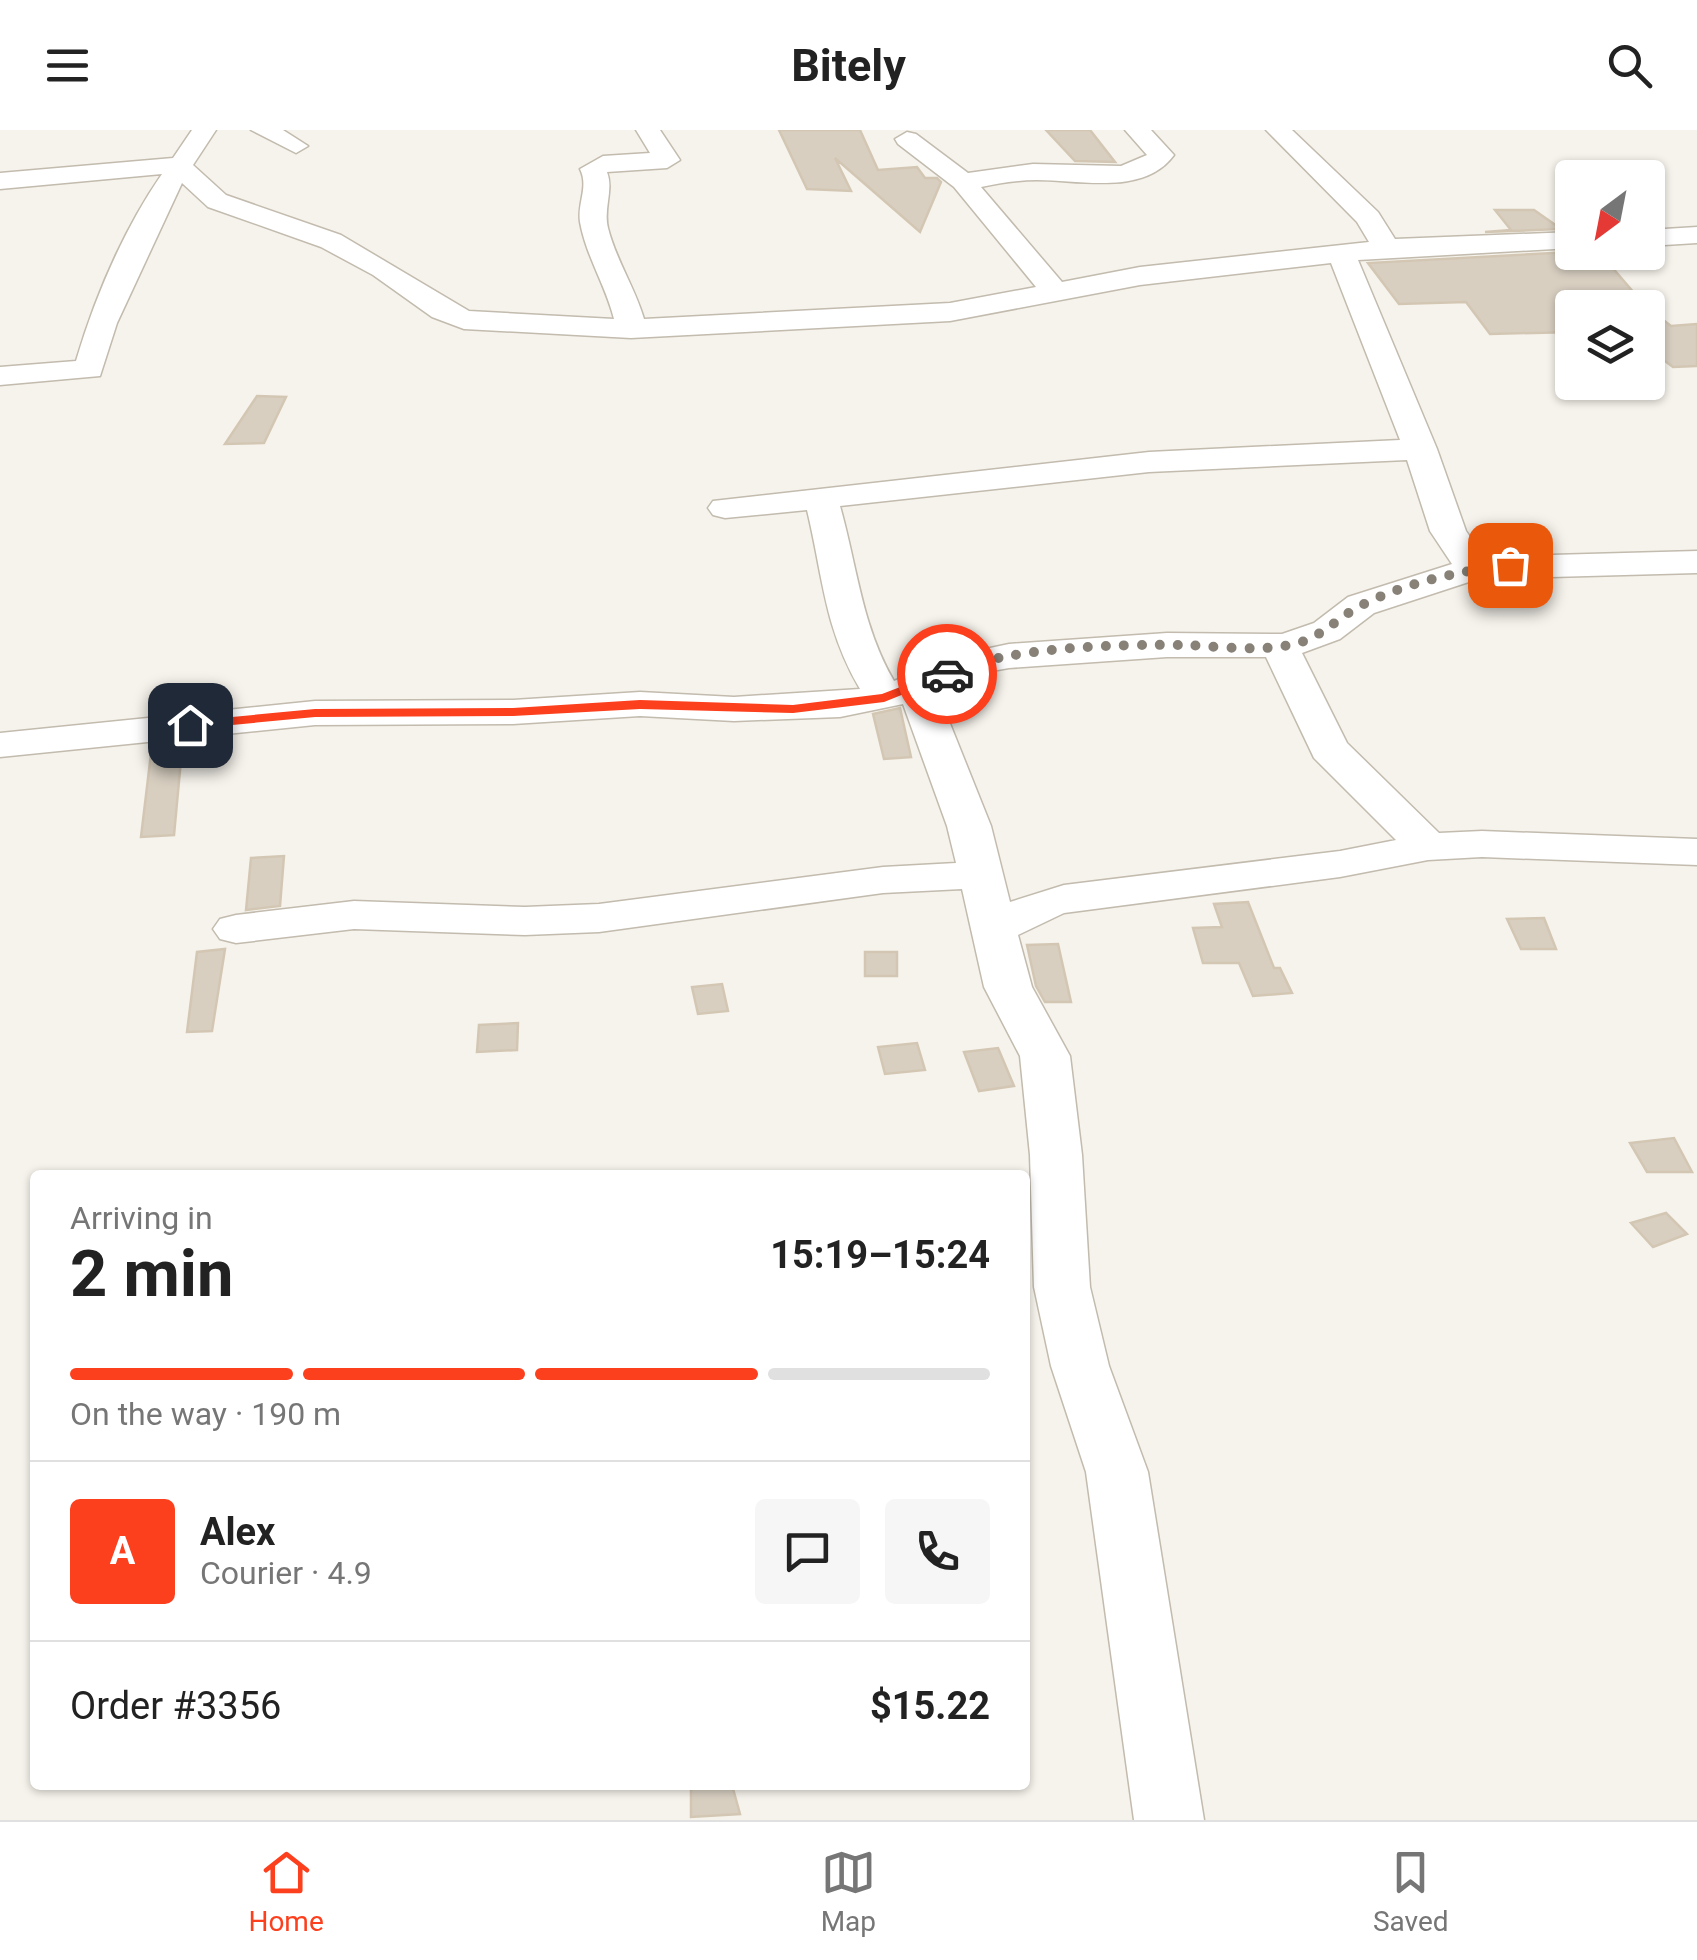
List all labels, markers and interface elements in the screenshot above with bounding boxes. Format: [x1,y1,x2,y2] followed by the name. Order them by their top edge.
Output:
[40,38,95,93] icon: menu
[1602,38,1657,93] icon: search
[791,39,906,92] text: Bitely
[1555,160,1665,270] north arrow
[1555,160,1665,400] map controls
[1555,290,1665,400] button: layers
[1468,523,1553,608] pin
[1483,538,1538,593] icon: bag
[897,624,997,724] courier
[920,647,975,702] icon: car
[148,683,233,768] pin
[163,698,218,753] icon: home
[70,1199,213,1237] text: Arriving in
[770,1233,990,1277] text: 15:19–15:24
[70,1236,233,1312] text: 2 min
[70,1395,341,1433] text: On the way · 190 m
[755,1499,860,1604] button: chat
[885,1499,990,1604] button: phone
[200,1510,275,1554] text: Alex
[110,1529,135,1573] text: A
[200,1554,372,1592] text: Courier · 4.9
[70,1684,281,1728] text: Order #3356
[870,1684,990,1728] text: $15.22
[248,1845,324,1938] tab: Home
[821,1845,876,1938] tab: Map
[1373,1845,1449,1938] tab: Saved

